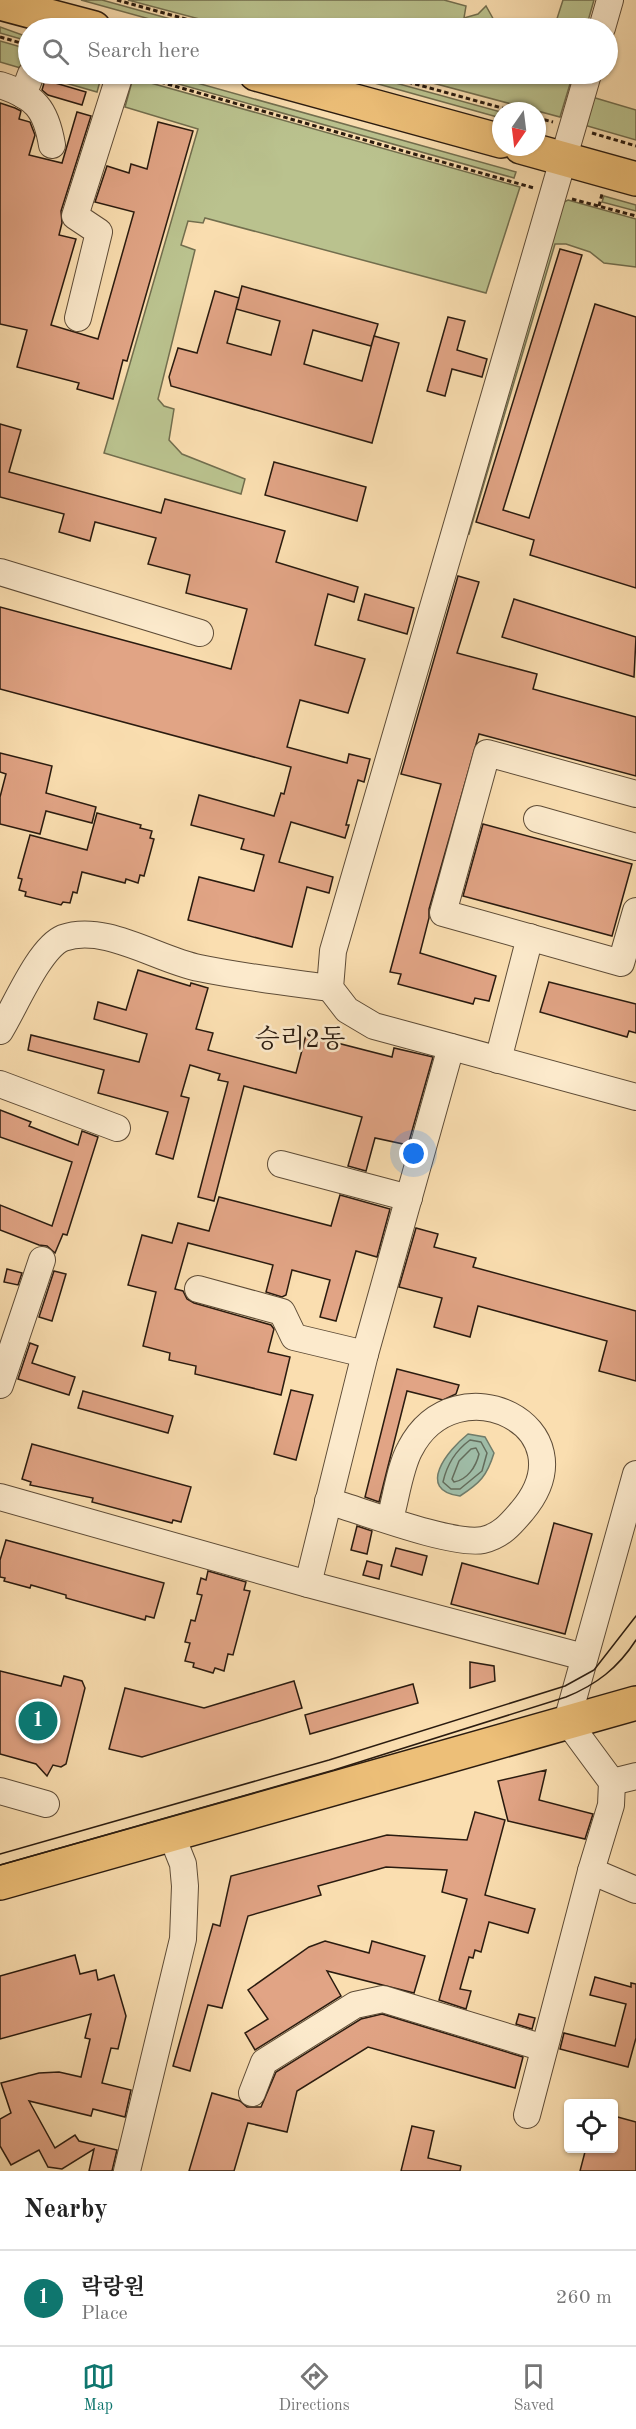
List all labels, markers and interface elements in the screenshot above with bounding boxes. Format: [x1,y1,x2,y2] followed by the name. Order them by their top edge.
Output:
[18,18,618,84] search box
[39,35,72,68] icon: search
[87,40,200,62] text: Search here
[492,102,546,156] north arrow
[255,1025,345,1053] district label: 승리2동
[399,1139,428,1168] your location
[18,1698,57,1744] pin: 1
[564,2099,618,2153] map controls
[564,2099,618,2153] button: locate
[24,2197,108,2223] text: Nearby
[81,2277,145,2299] text: 락랑원
[38,2288,49,2308] text: 1
[556,2288,612,2308] text: 260 m
[81,2304,128,2324] text: Place
[82,2360,115,2416] tab: Map
[279,2360,350,2416] tab: Directions
[513,2360,554,2416] tab: Saved

